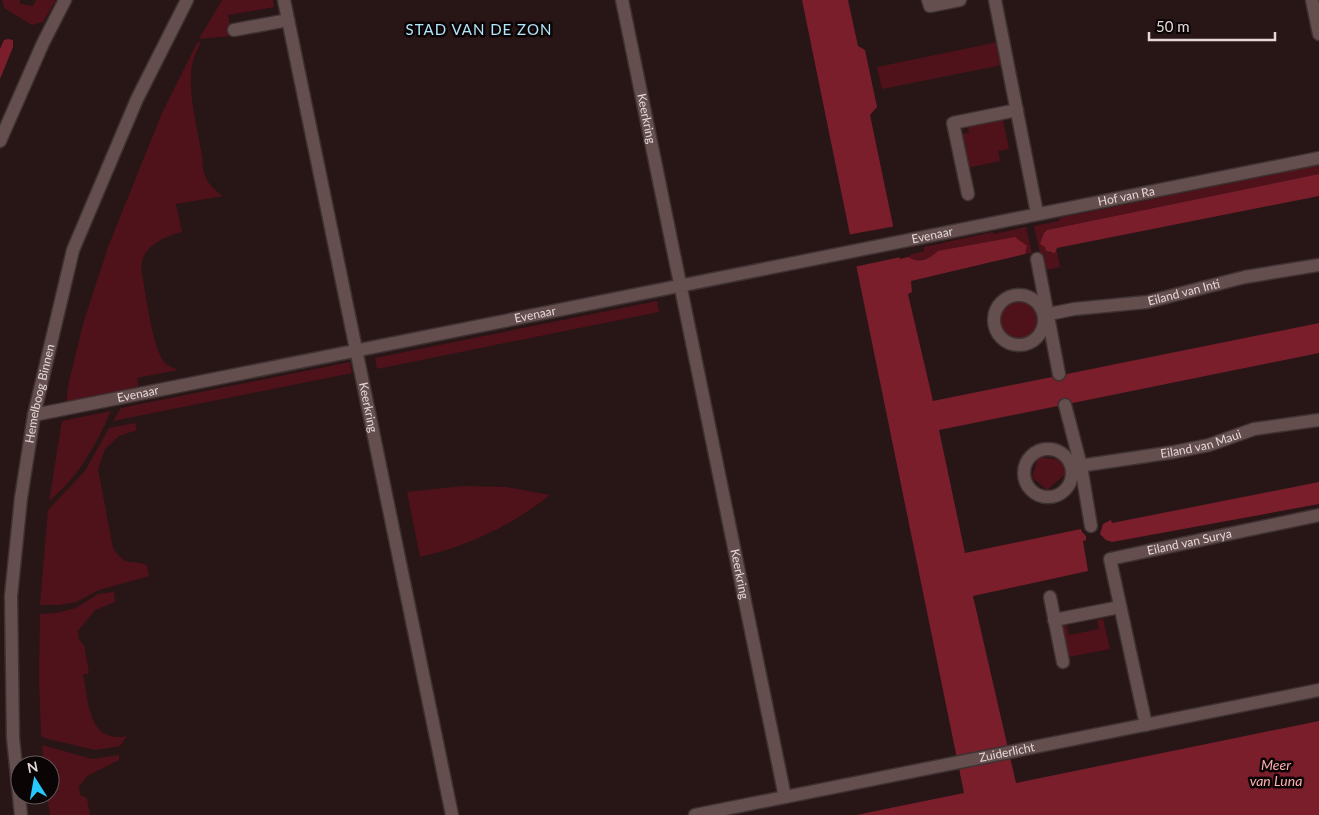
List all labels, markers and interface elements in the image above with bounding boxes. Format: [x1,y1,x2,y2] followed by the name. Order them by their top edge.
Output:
[1149,10,1275,42] scale bar
[1156,17,1190,35] text: 50 m
[406,20,552,38] district label: STAD VAN DE ZON
[634,92,659,145] street label: Keerkring
[1097,183,1156,209] street label: Hof van Ra
[910,223,955,246] street label: Evenaar
[1146,276,1221,309] street label: Eiland van Inti
[513,303,558,326] street label: Evenaar
[22,343,58,444] street label: Hemelboog Binnen
[356,381,381,434] street label: Keerkring
[116,382,161,405] street label: Evenaar
[1159,426,1243,461] street label: Eiland van Maui
[1146,526,1233,558] street label: Eiland van Surya
[727,548,752,600] street label: Keerkring
[978,739,1037,765] street label: Zuiderlicht
[10,755,60,805] north arrow
[1250,756,1302,789] water label: Meer van Luna
[26,757,39,776] text: N

